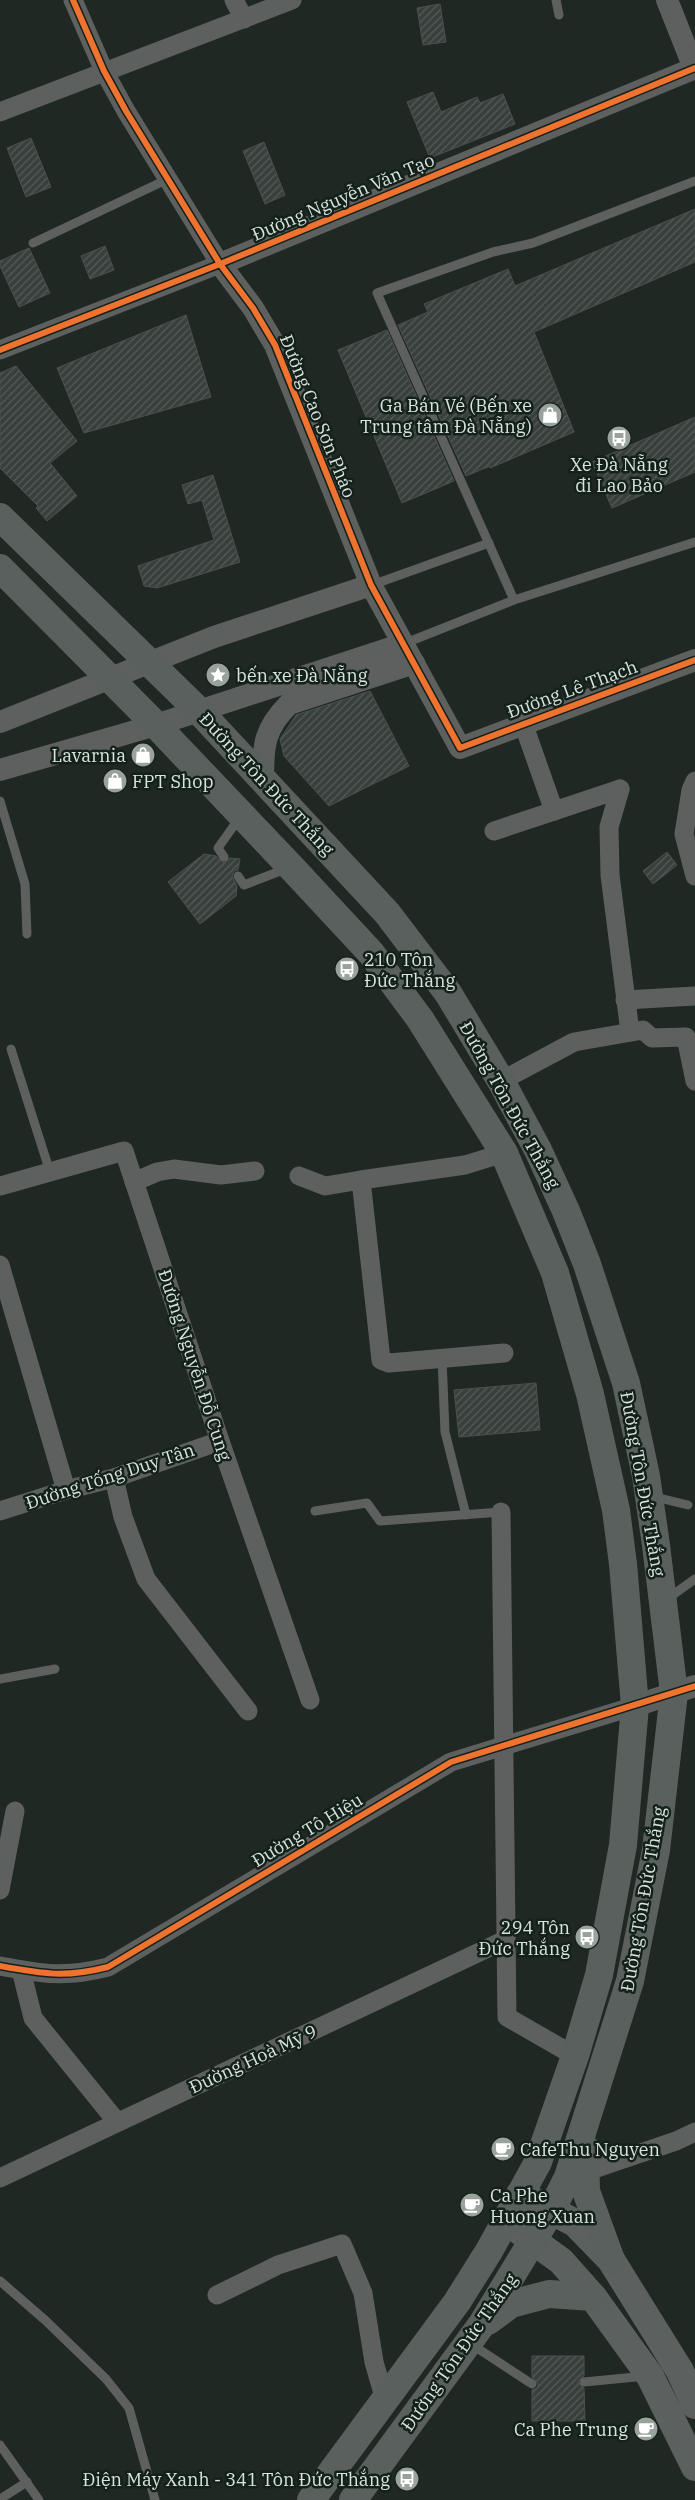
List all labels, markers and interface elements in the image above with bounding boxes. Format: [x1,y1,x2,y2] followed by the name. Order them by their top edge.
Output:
[248,148,438,246] street label: Đường Nguyễn Văn Tạo
[275,331,361,501] street label: Đường Cao Sơn Pháo
[360,394,532,438] place label: Ga Bán Vé (Bến xe Trung tâm Đà Nẵng)
[537,402,563,428] shop icon: Ga Bán Vé (Bến xe Trung tâm Đà Nẵng)
[606,425,632,451] bus stop icon: Xe Đà Nẵng đi Lao Bảo
[570,453,668,497] place label: Xe Đà Nẵng đi Lao Bảo
[504,655,640,723] street label: Đường Lê Thạch
[205,662,231,688] place icon: bến xe Đà Nẵng
[236,664,368,687] place label: bến xe Đà Nẵng
[195,708,340,861] street label: Đường Tôn Đức Thắng
[130,742,156,768] shop icon: Lavarnia
[52,744,126,767] place label: Lavarnia
[102,768,128,794] shop icon: FPT Shop
[132,770,213,793] place label: FPT Shop
[364,948,456,992] place label: 210 Tôn Đức Thắng
[334,956,360,982] bus stop icon: 210 Tôn Đức Thắng
[454,1017,566,1193] street label: Đường Tôn Đức Thắng
[153,1266,237,1464] street label: Đường Nguyễn Đỗ Cung
[615,1390,671,1579] street label: Đường Tôn Đức Thắng
[23,1438,197,1514] street label: Đường Tống Duy Tân
[247,1788,367,1872] street label: Đường Tô Hiệu
[615,1804,671,1993] street label: Đường Tôn Đức Thắng
[479,1916,570,1960] place label: 294 Tôn Đức Thắng
[574,1924,600,1950] bus stop icon: 294 Tôn Đức Thắng
[185,2019,321,2099] street label: Đường Hoà Mỹ 9
[490,2136,516,2162] cafe icon: CafeThu Nguyen
[520,2138,660,2161] place label: CafeThu Nguyen
[490,2184,595,2228] place label: Ca Phe Huong Xuan
[459,2192,485,2218] cafe icon: Ca Phe Huong Xuan
[396,2268,522,2435] street label: Đường Tôn Đức Thắng
[633,2416,659,2442] cafe icon: Ca Phe Trung
[514,2418,628,2441] place label: Ca Phe Trung
[394,2466,420,2492] bus stop icon: Điện Máy Xanh - 341 Tôn Đức Thắng
[83,2468,390,2491] place label: Điện Máy Xanh - 341 Tôn Đức Thắng

